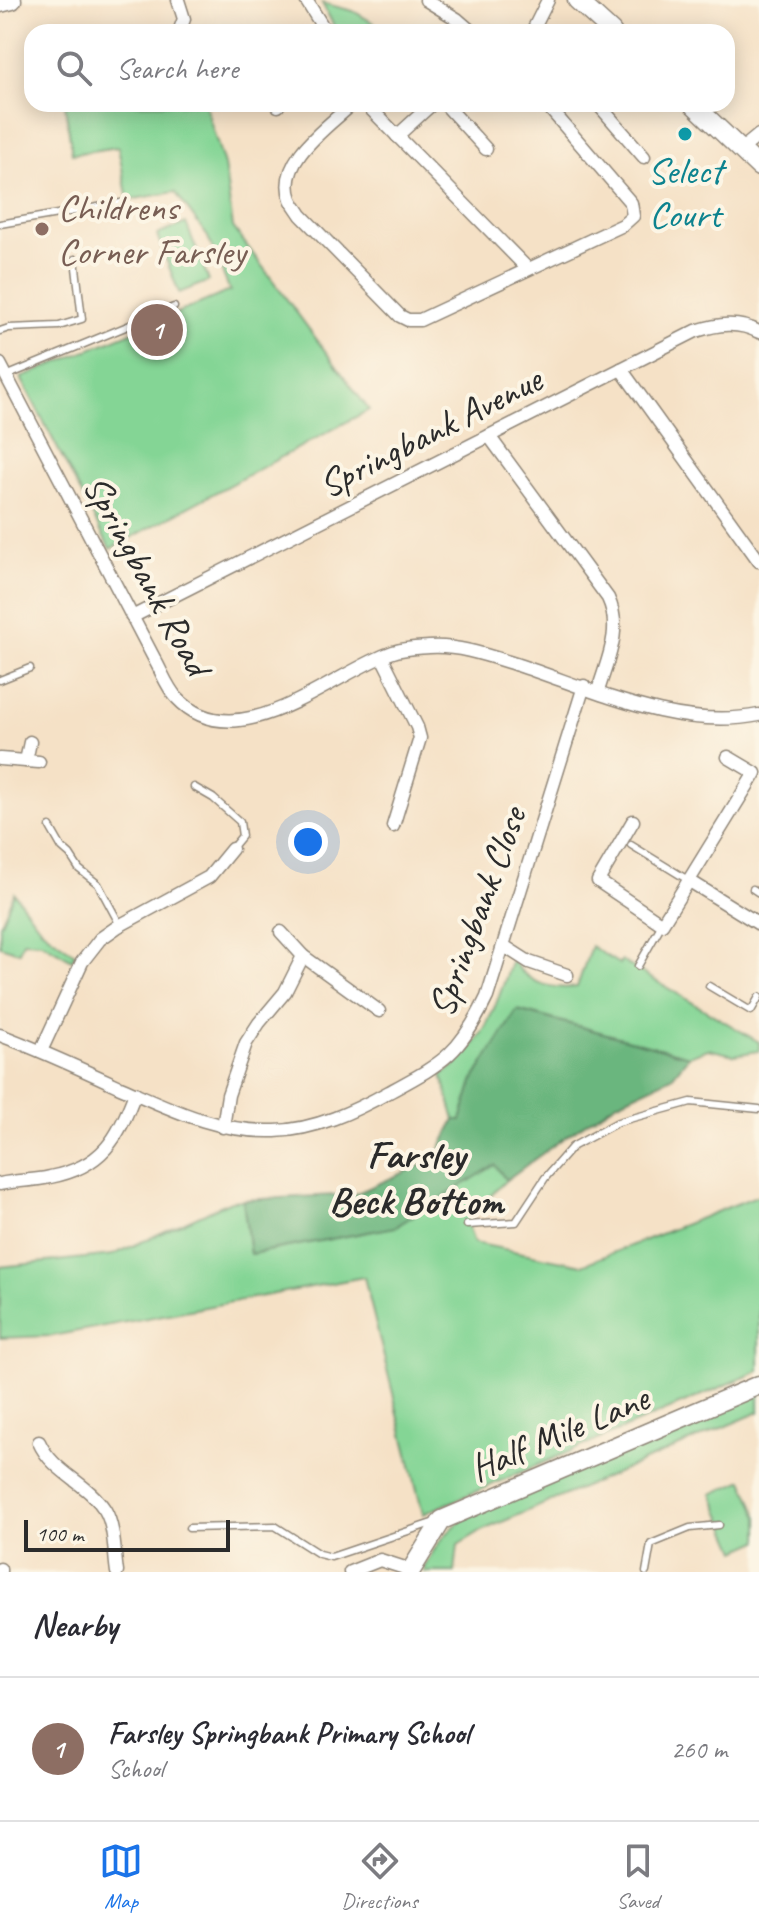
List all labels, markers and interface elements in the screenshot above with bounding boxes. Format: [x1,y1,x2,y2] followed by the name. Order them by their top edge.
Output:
[24,24,735,112] search box
[52,46,96,90] icon: search
[116,49,238,87] text: Search here
[676,125,694,143] marker: Select Court
[647,147,728,238] place label: Select Court
[58,184,248,275] place label: Childrens Corner Farsley
[33,220,51,238] marker: Childrens Corner Farsley
[131,300,183,360] pin: 1
[311,355,552,508] street label: Springbank Avenue
[73,467,224,688] street label: Springbank Road
[417,798,537,1023] street label: Springbank Close
[288,822,328,862] your location
[329,1130,506,1226] district label: Farsley Beck Bottom
[463,1373,658,1492] street label: Half Mile Lane
[24,1516,230,1552] scale bar
[36,1520,83,1548] text: 100 m
[32,1603,118,1646] text: Nearby
[108,1714,470,1752] text: Farsley Springbank Primary School
[52,1733,64,1766] text: 1
[671,1733,727,1766] text: 260 m
[108,1752,164,1785] text: School
[99,1839,143,1915] tab: Map
[341,1839,418,1915] tab: Directions
[616,1839,660,1915] tab: Saved

